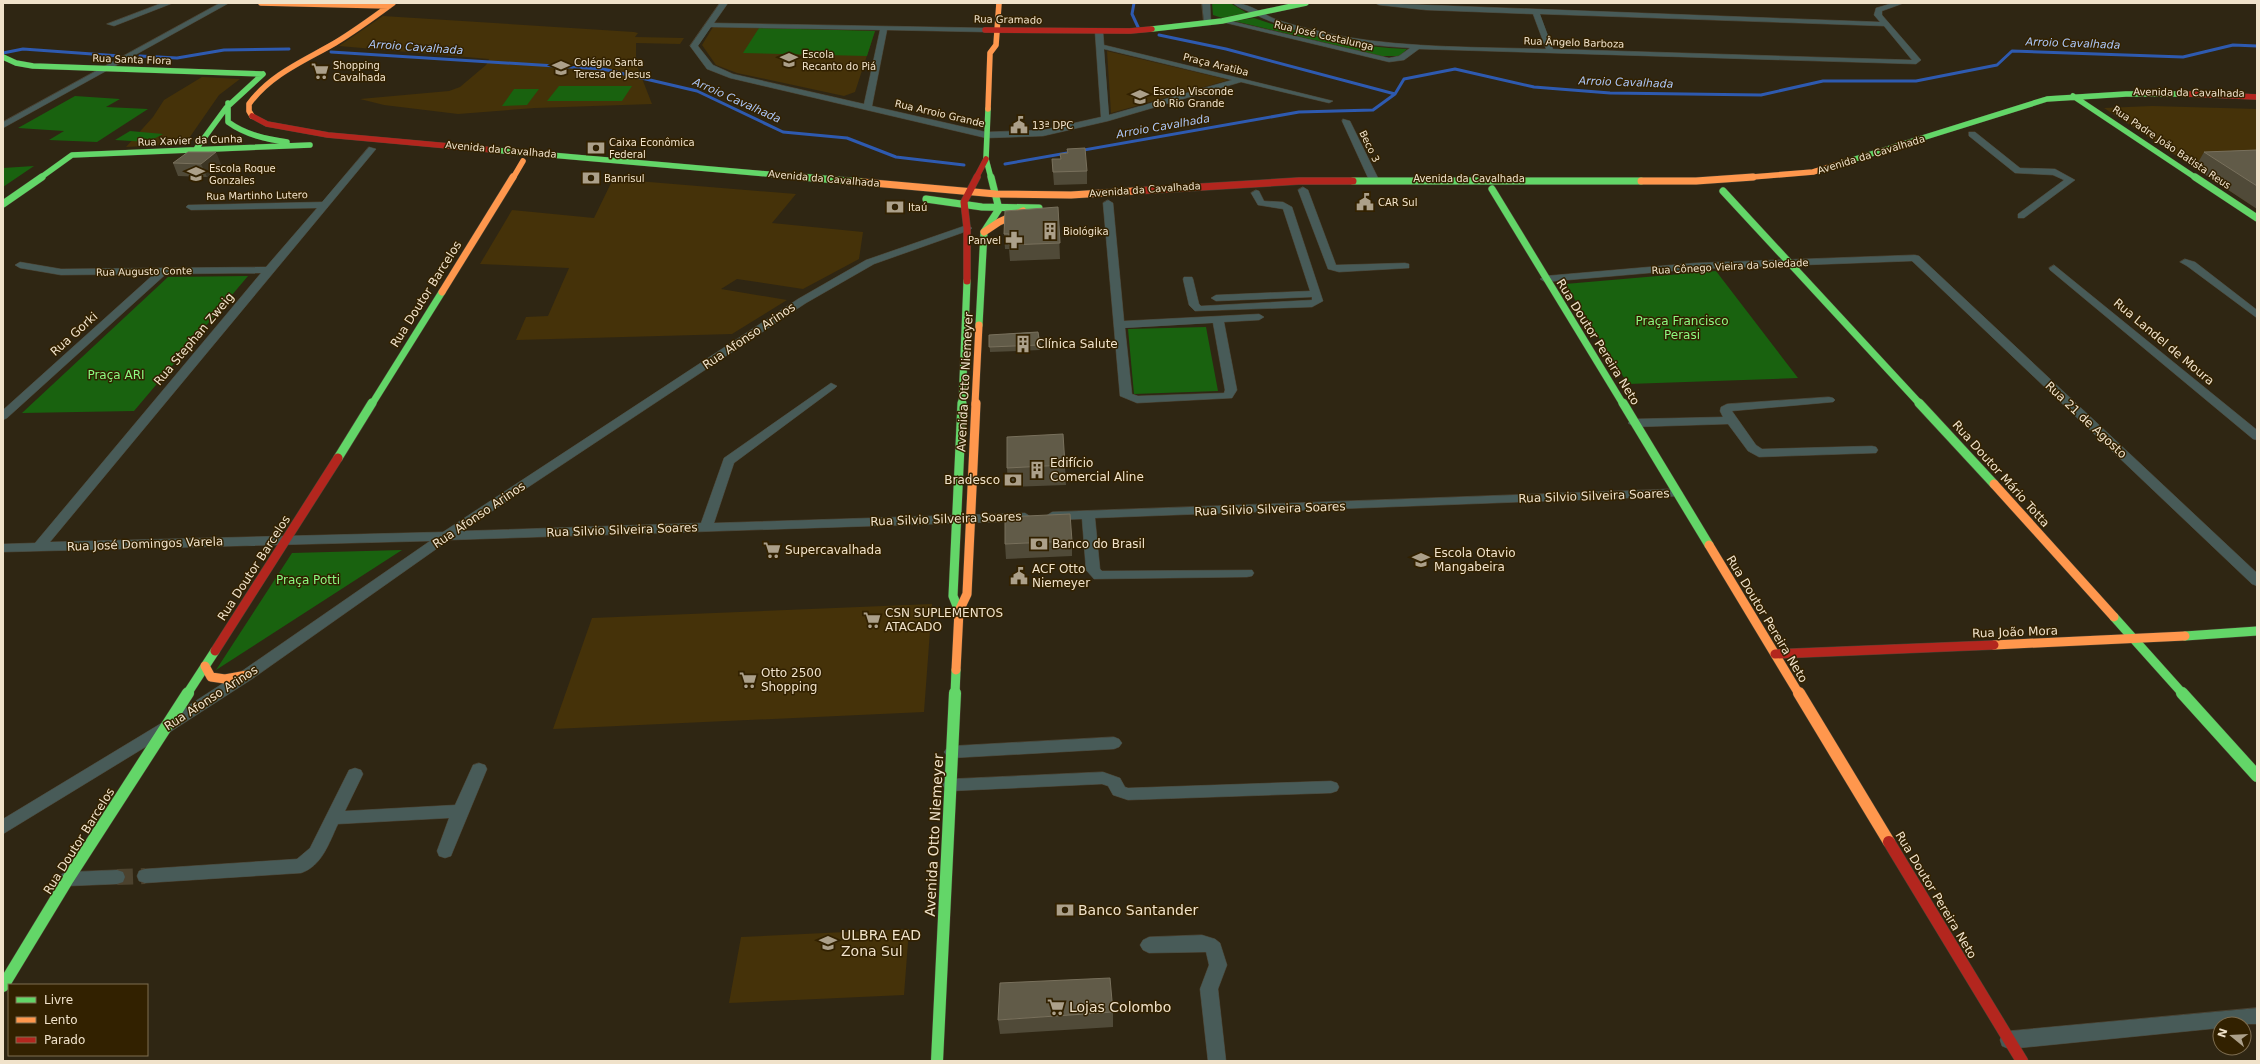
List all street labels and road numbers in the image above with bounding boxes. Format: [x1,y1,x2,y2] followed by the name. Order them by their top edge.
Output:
[974,13,1042,26] street label: Rua Gramado
[1273,19,1375,52] street label: Rua José Costalunga
[1523,34,1625,50] street label: Rua Ângelo Barboza
[1182,51,1250,78] street label: Praça Aratiba
[92,53,172,66] street label: Rua Santa Flora
[2133,86,2245,99] street label: Avenida da Cavalhada
[894,98,986,129] street label: Rua Arroio Grande
[2111,104,2233,191] street label: Rua Padre João Batista Reus
[1357,128,1382,164] street label: Beco 3
[137,133,243,148] street label: Rua Xavier da Cunha
[1816,133,1926,176] street label: Avenida da Cavalhada
[445,139,557,160] street label: Avenida da Cavalhada
[768,168,880,189] street label: Avenida da Cavalhada
[1413,173,1525,184] street label: Avenida da Cavalhada
[1089,180,1201,199] street label: Avenida da Cavalhada
[206,189,308,202] street label: Rua Martinho Lutero
[388,238,464,350] street label: Rua Doutor Barcelos
[1651,257,1809,276] street label: Rua Cônego Vieira da Soledade
[96,265,192,278] street label: Rua Augusto Conte
[1553,277,1643,407] street label: Rua Doutor Pereira Neto
[151,290,237,388] street label: Rua Stephan Zweig
[2111,296,2217,388] street label: Rua Landel de Moura
[700,300,798,372] street label: Rua Afonso Arinos
[48,309,100,359] street label: Rua Gorki
[954,312,976,452] street label: Avenida Otto Niemeyer
[2042,379,2130,461] street label: Rua 21 de Agosto
[1950,418,2052,530] street label: Rua Doutor Mário Totta
[430,479,528,551] street label: Rua Afonso Arinos
[1518,486,1670,506] street label: Rua Silvio Silveira Soares
[1194,499,1346,519] street label: Rua Silvio Silveira Soares
[870,509,1022,529] street label: Rua Silvio Silveira Soares
[215,513,293,623] street label: Rua Doutor Barcelos
[546,520,698,540] street label: Rua Silvio Silveira Soares
[67,534,223,554] street label: Rua José Domingos Varela
[1723,553,1811,685] street label: Rua Doutor Pereira Neto
[1972,624,2058,640] street label: Rua João Mora
[162,663,260,733] street label: Rua Afonso Arinos
[922,753,946,917] street label: Avenida Otto Niemeyer
[41,785,117,897] street label: Rua Doutor Barcelos
[1892,829,1980,961] street label: Rua Doutor Pereira Neto

